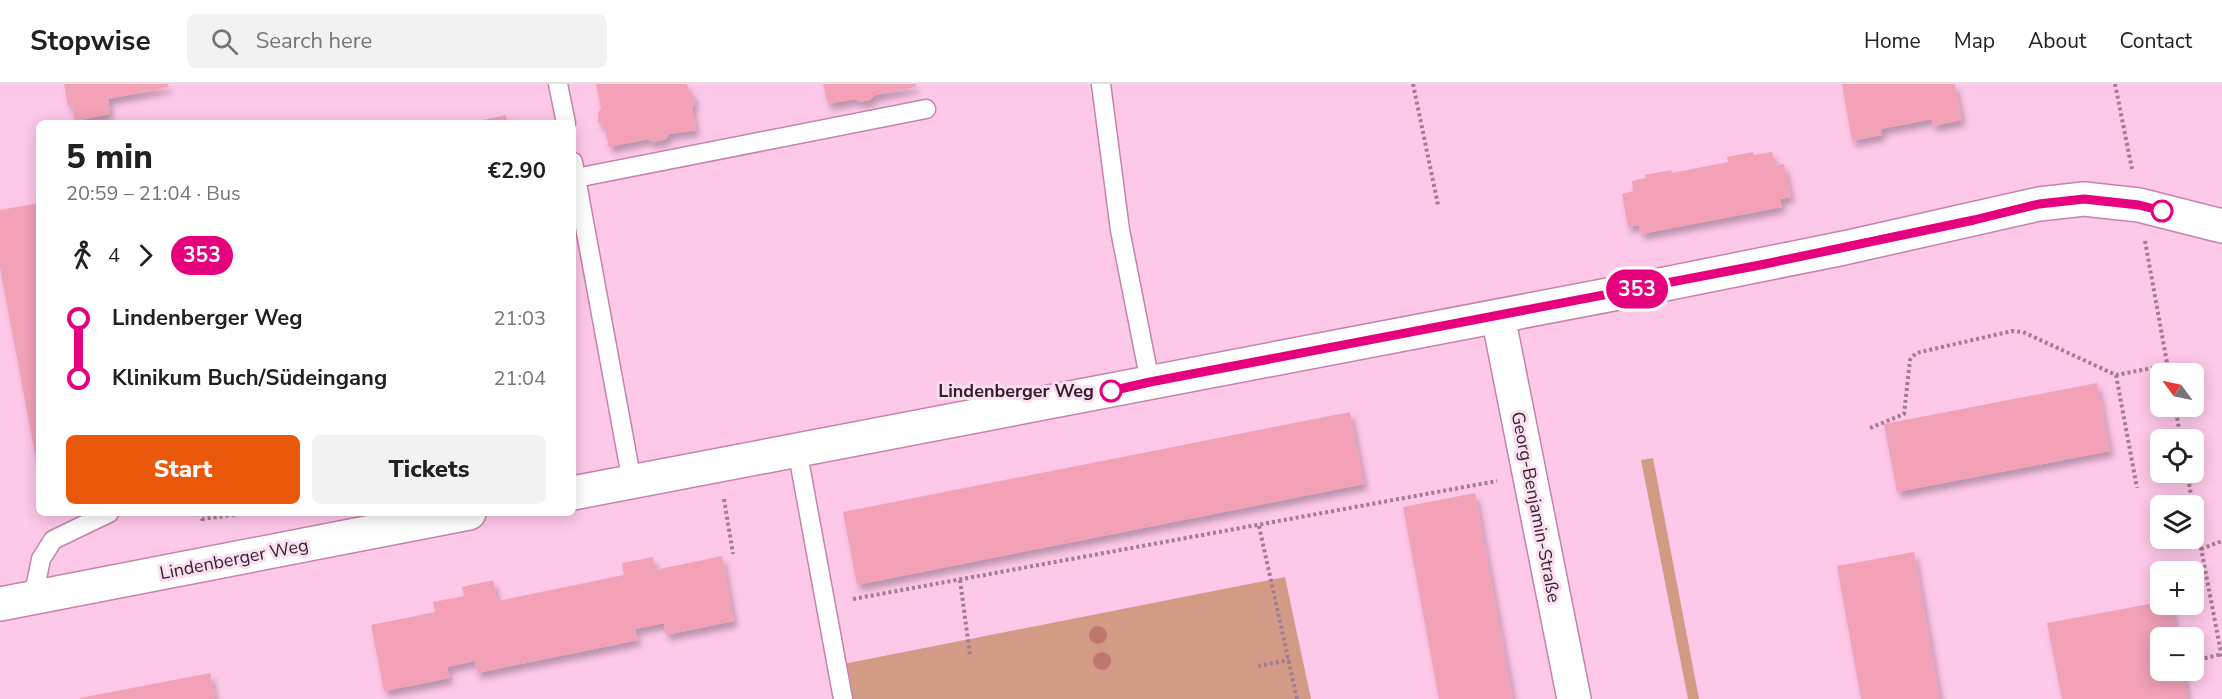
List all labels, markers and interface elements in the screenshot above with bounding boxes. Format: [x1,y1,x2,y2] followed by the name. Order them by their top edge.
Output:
[187,14,607,68] search box
[30,22,151,60] text: Stopwise
[208,25,241,58] icon: search
[256,26,372,56] text: Search here
[1864,27,1921,55] text: Home
[1954,27,1995,55] text: Map
[2028,27,2086,55] text: About
[2119,27,2192,55] text: Contact
[66,135,153,180] text: 5 min
[488,156,546,186] text: €2.90
[66,180,241,207] text: 20:59 – 21:04 · Bus
[2151,200,2173,222] unlabelled marker
[66,239,99,272] icon: walk
[129,239,162,272] icon: forward
[183,241,221,269] text: 353
[108,242,120,269] text: 4
[1602,270,1672,308] line badge: 353
[1618,275,1656,303] text: 353
[112,303,303,333] text: Lindenberger Weg
[493,305,546,332] text: 21:03
[112,363,387,393] text: Klinikum Buch/Südeingang
[2150,363,2204,417] north arrow
[2150,363,2204,681] map controls
[493,365,546,392] text: 21:04
[938,379,1094,403] place label: Lindenberger Weg
[1100,380,1122,402] marker: Lindenberger Weg
[1506,410,1566,604] street label: Georg-Benjamin-Straße
[2150,429,2204,483] button: locate
[66,435,300,504] button: Start
[312,435,546,504] button: Tickets
[2150,495,2204,549] button: layers
[158,533,310,585] street label: Lindenberger Weg
[2150,561,2204,615] button: +
[2150,627,2204,681] button: −

